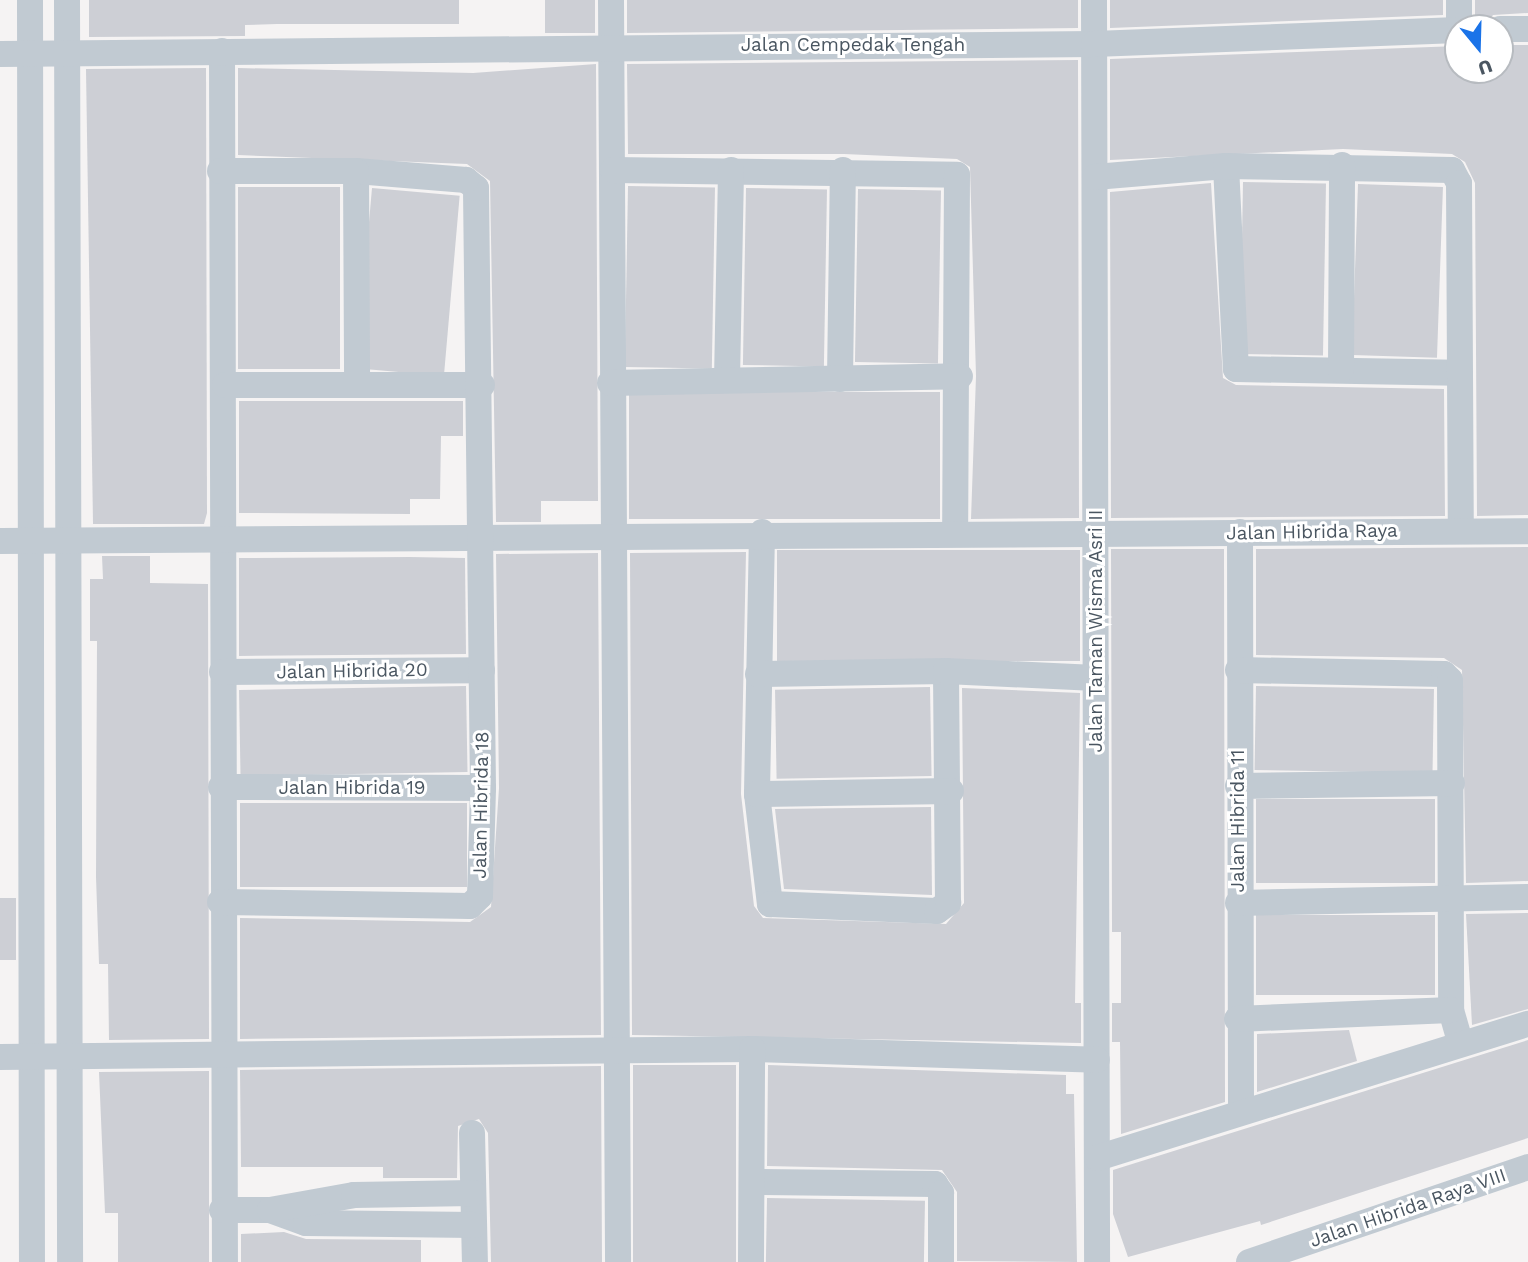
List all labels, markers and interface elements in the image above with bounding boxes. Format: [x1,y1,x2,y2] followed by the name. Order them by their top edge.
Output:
[1444,14,1514,84] north arrow
[740,34,966,56] street label: Jalan Cempedak Tengah
[1475,54,1495,81] text: U
[1085,508,1107,754] street label: Jalan Taman Wisma Asri II
[1226,519,1398,545] street label: Jalan Hibrida Raya
[276,658,428,684] street label: Jalan Hibrida 20
[468,731,494,879] street label: Jalan Hibrida 18
[1227,749,1249,893] street label: Jalan Hibrida 11
[278,777,426,799] street label: Jalan Hibrida 19
[1306,1163,1510,1253] street label: Jalan Hibrida Raya VIII

